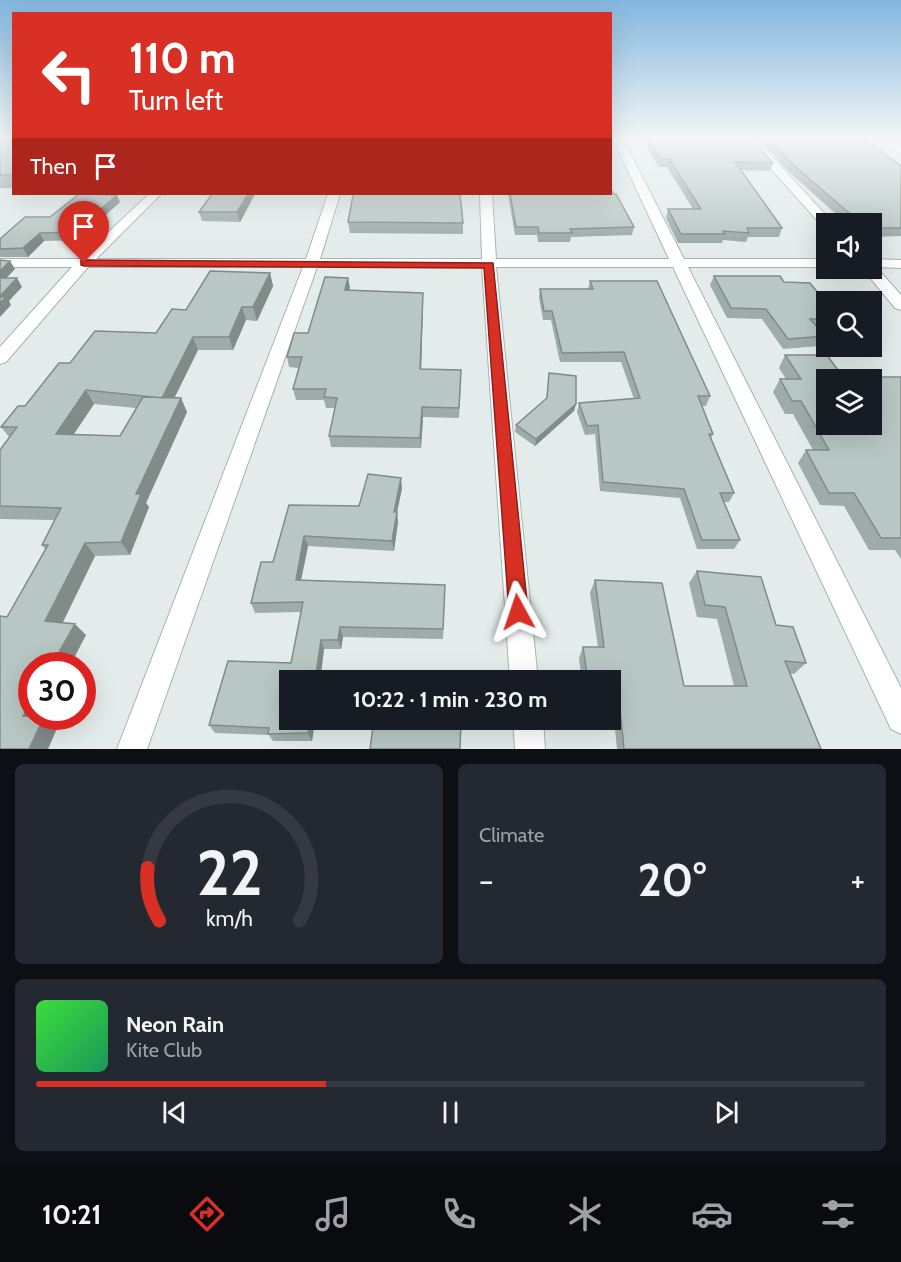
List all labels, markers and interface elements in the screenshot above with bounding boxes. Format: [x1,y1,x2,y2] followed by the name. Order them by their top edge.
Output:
[129,32,236,84] text: 110 m
[30,36,108,114] icon: left
[129,84,223,117] text: Turn left
[89,150,122,183] icon: arrive
[30,153,77,180] text: Then
[58,201,109,263] pin
[67,210,100,243] icon: arrive
[816,213,882,435] map controls
[816,213,882,279] button: sound
[816,291,882,357] button: search
[816,369,882,435] button: layers
[486,580,550,644] position arrow
[18,652,96,730] speed limit sign: 30
[353,686,547,713] text: 10:22 · 1 min · 230 m
[479,823,544,847] text: Climate
[196,835,262,911] text: 22
[638,853,706,907] text: 20°
[479,860,494,900] text: −
[850,860,865,900] text: +
[206,905,252,931] text: km/h
[126,1011,224,1038] text: Neon Rain
[126,1038,202,1062] text: Kite Club
[158,1096,191,1129] icon: previous
[434,1096,467,1129] icon: pause
[710,1096,743,1129] icon: next
[186,1193,228,1235] icon: directions
[312,1193,354,1235] icon: music
[438,1193,480,1235] icon: phone
[564,1193,606,1235] icon: climate
[691,1193,733,1235] icon: car
[817,1193,859,1235] icon: filters
[42,1198,101,1231] text: 10:21

